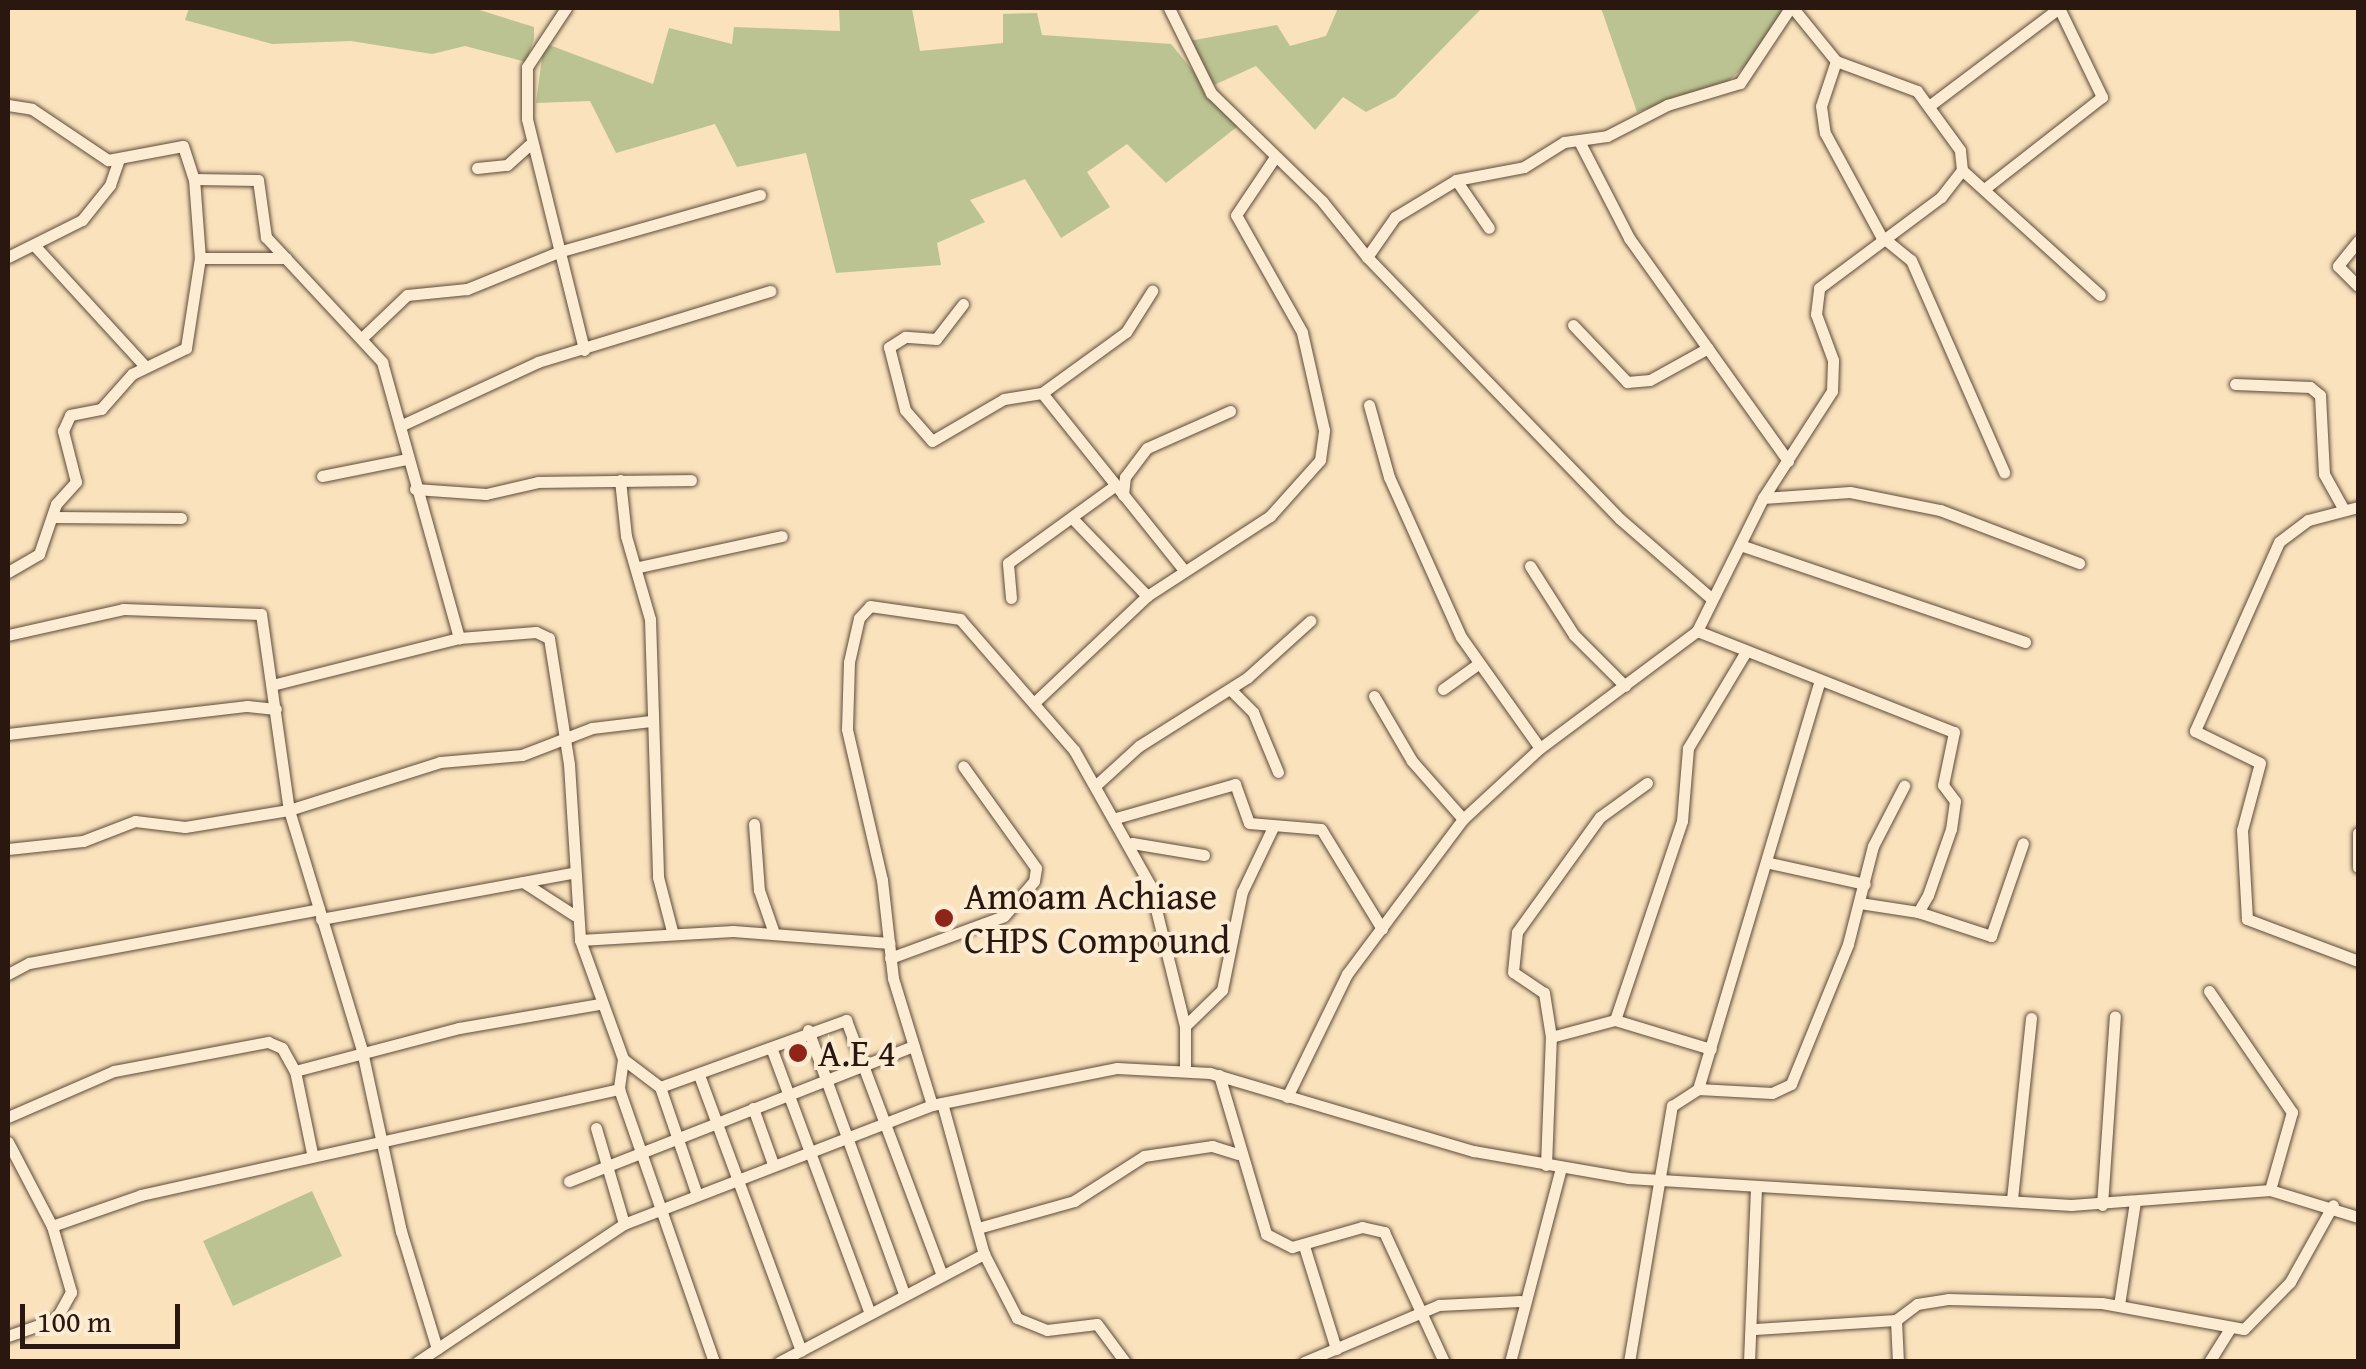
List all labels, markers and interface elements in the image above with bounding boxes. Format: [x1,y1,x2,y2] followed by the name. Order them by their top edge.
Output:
[964,873,1230,962] place label: Amoam Achiase CHPS Compound
[933,907,955,929] marker: Amoam Achiase CHPS Compound
[818,1030,896,1076] place label: A.E 4
[787,1042,809,1064] marker: A.E 4
[25,1284,185,1346] scale bar
[37,1299,111,1343] text: 100 m

